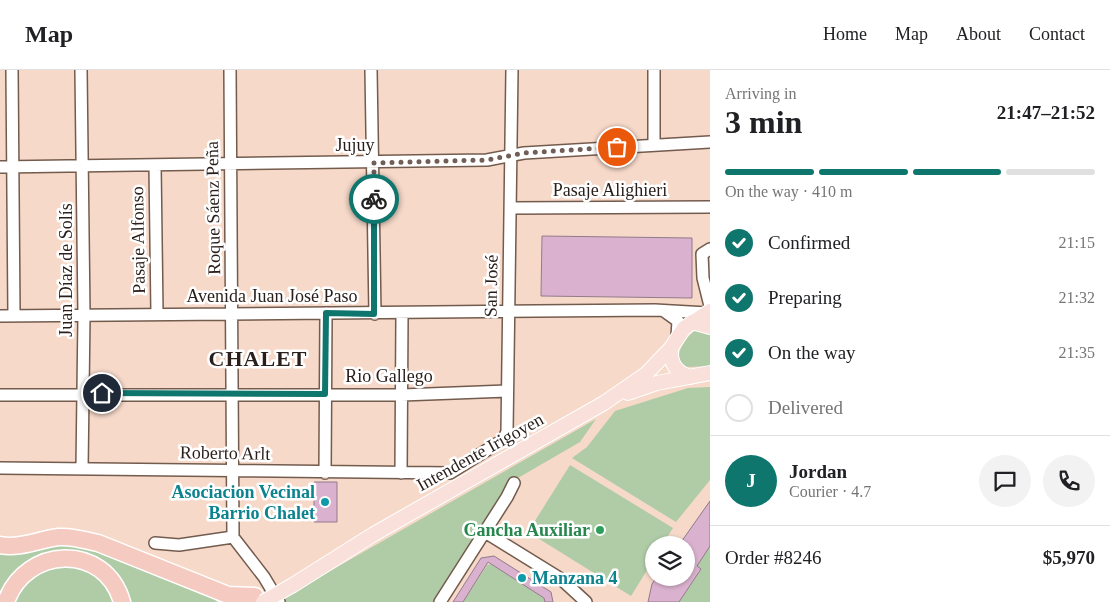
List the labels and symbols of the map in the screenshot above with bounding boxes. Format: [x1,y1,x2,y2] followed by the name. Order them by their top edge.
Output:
[596,126,638,168] pin
[335,135,375,155] street label: Jujuy
[202,141,224,275] street label: Roque Sáenz Peña
[349,174,399,224] courier
[553,180,667,200] street label: Pasaje Alighieri
[127,186,149,294] street label: Pasaje Alfonso
[56,203,76,337] street label: Juan Díaz de Solís
[480,255,502,317] street label: San José
[186,286,358,306] street label: Avenida Juan José Paso
[209,346,307,371] district label: CHALET
[345,366,433,386] street label: Rio Gallego
[81,372,123,414] pin
[413,409,547,495] street label: Intendente Irigoyen
[180,442,270,464] street label: Roberto Arlt
[171,482,315,523] place label: Asociacion Vecinal Barrio Chalet
[319,496,331,508] marker: Asociacion Vecinal Barrio Chalet
[463,520,590,540] place label: Cancha Auxiliar
[594,524,606,536] marker: Cancha Auxiliar
[532,568,618,588] place label: Manzana 4
[516,572,528,584] marker: Manzana 4

